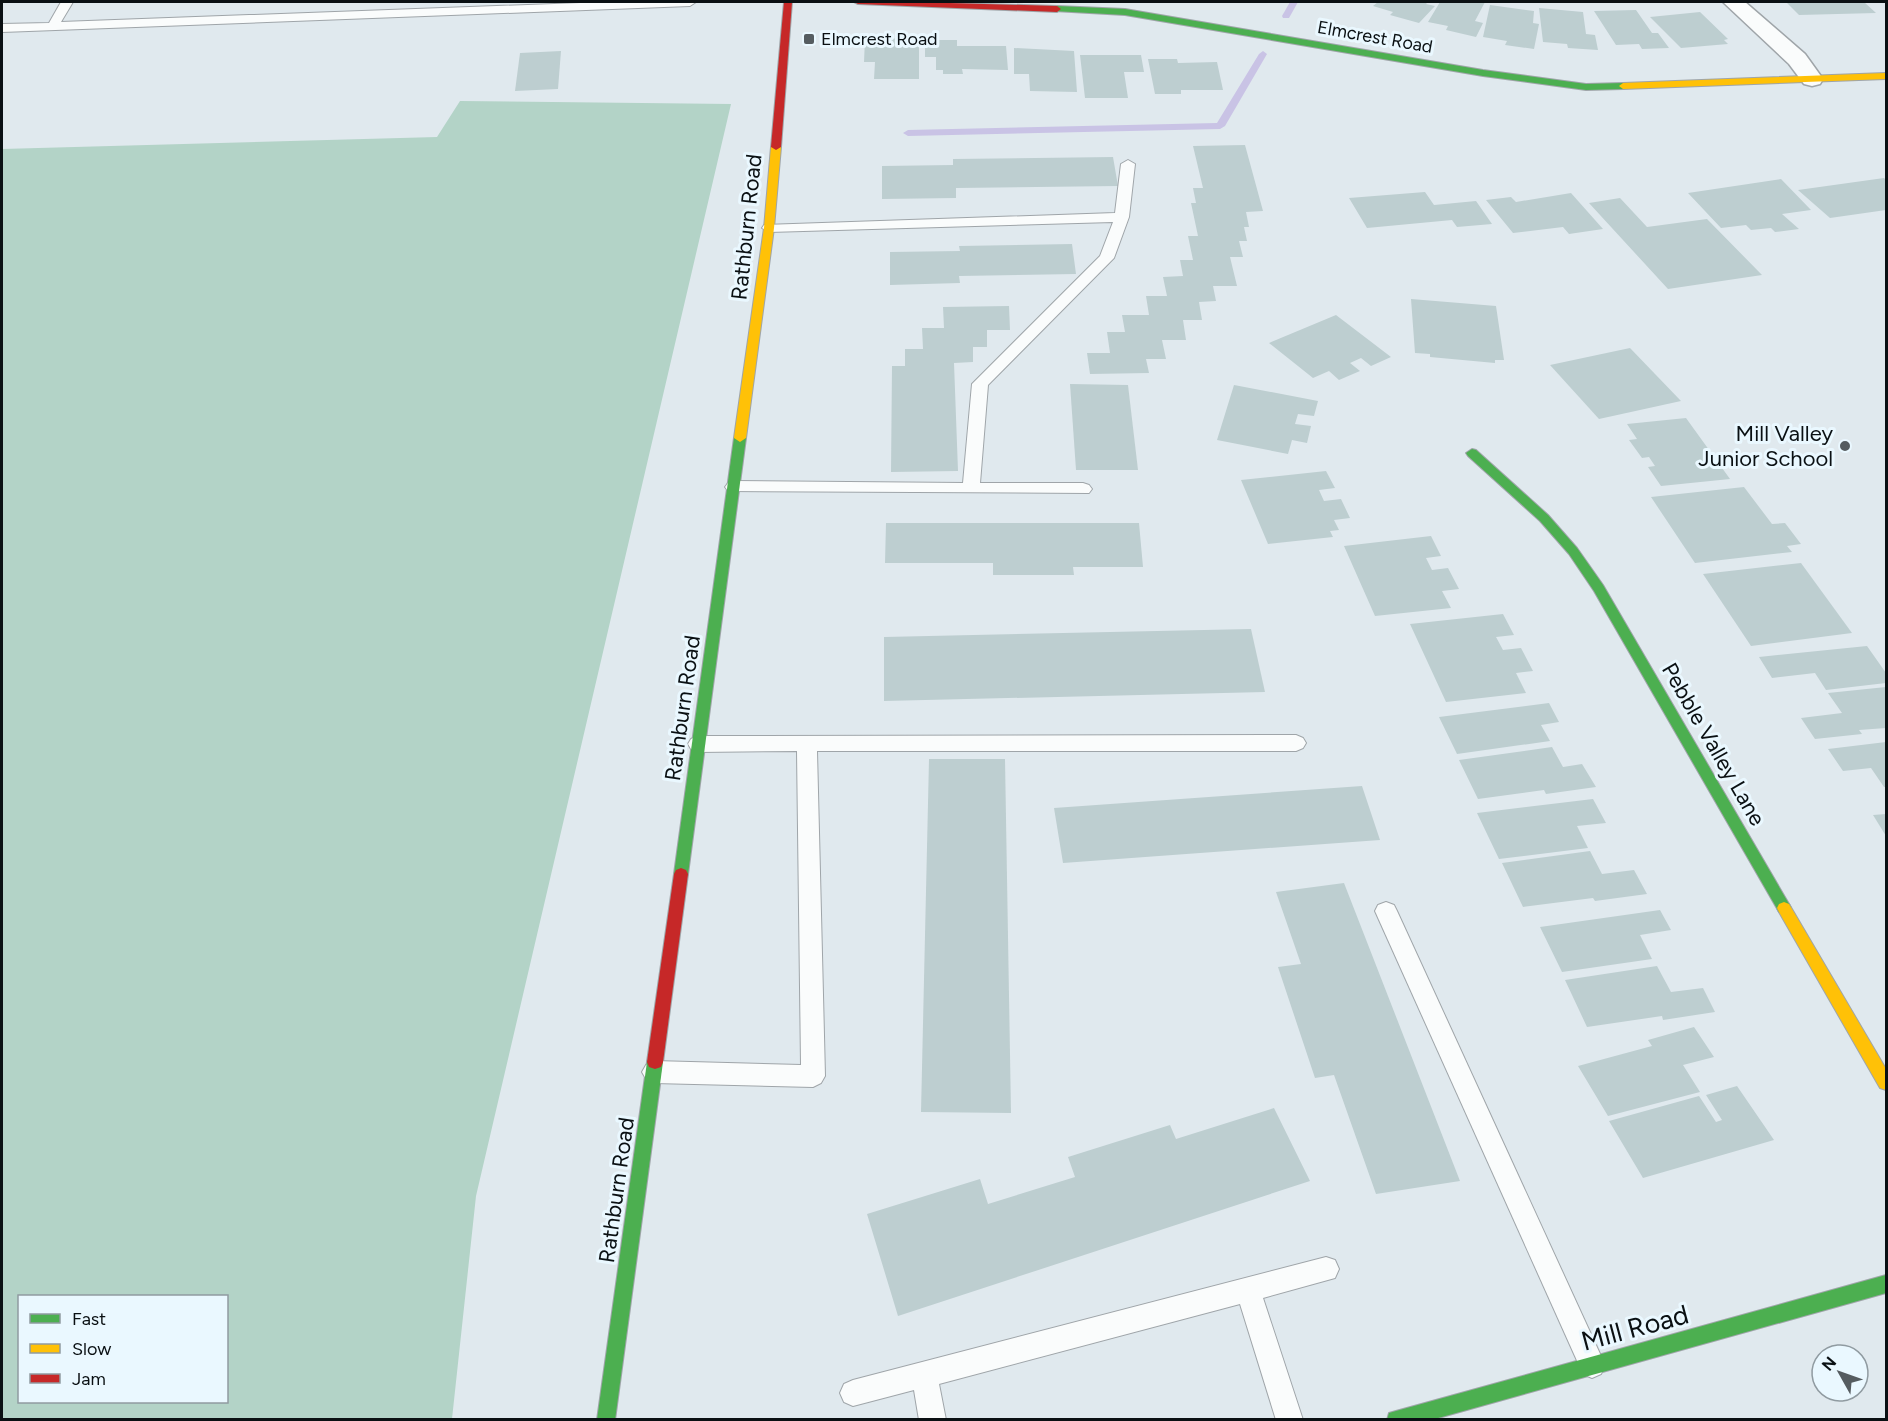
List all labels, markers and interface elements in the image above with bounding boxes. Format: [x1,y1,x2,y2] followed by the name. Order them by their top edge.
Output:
[1316,16,1434,58] street label: Elmcrest Road
[821,28,938,50] place label: Elmcrest Road
[802,32,816,46] marker: Elmcrest Road
[725,153,768,301] street label: Rathburn Road
[1698,420,1833,472] place label: Mill Valley Junior School
[1838,439,1852,453] marker: Mill Valley Junior School
[659,634,706,783] street label: Rathburn Road
[1656,658,1771,830] street label: Pebble Valley Lane
[593,1116,640,1265] street label: Rathburn Road
[18,1295,228,1403] legend
[1578,1297,1692,1358] street label: Mill Road
[72,1308,106,1330] text: Fast
[72,1338,111,1360] text: Slow
[1810,1343,1870,1403] north arrow
[1818,1353,1840,1375] text: N
[72,1368,106,1390] text: Jam

